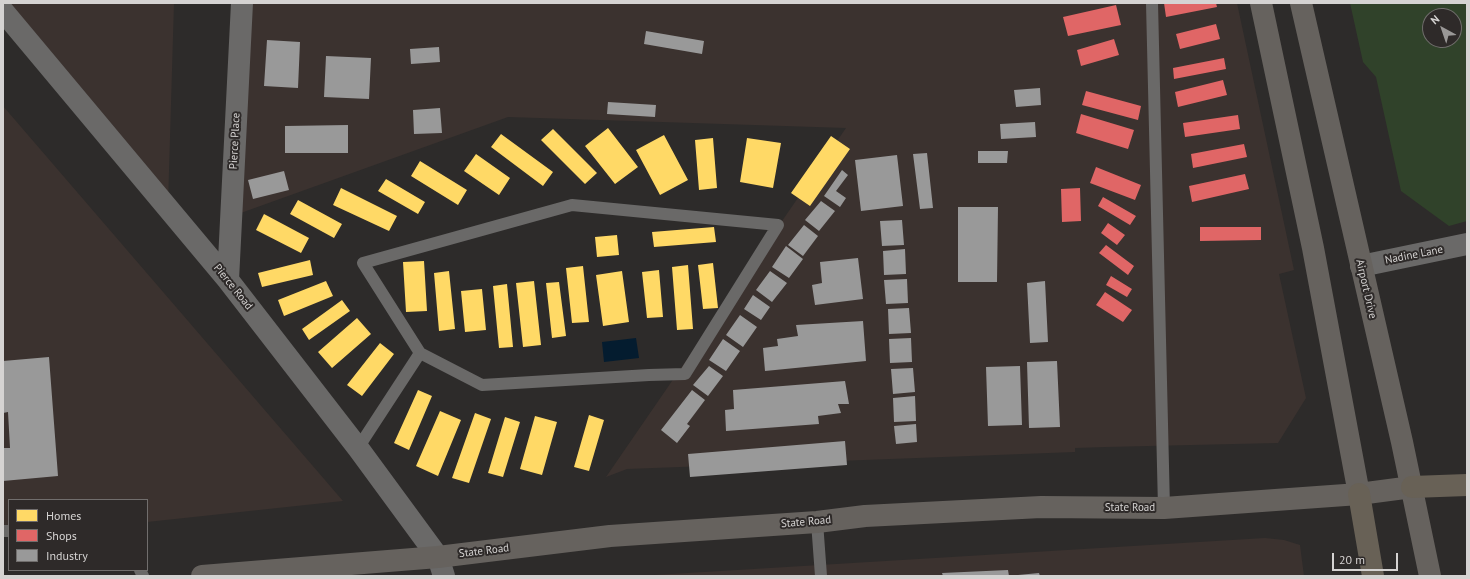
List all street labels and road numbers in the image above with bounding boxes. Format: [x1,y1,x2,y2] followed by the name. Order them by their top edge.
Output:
[227,112,243,170] street label: Pierce Place
[1384,243,1444,267] street label: Nadine Lane
[1353,258,1379,320] street label: Airport Drive
[211,261,255,313] street label: Pierce Road
[1105,501,1155,515] street label: State Road
[780,513,832,531] street label: State Road
[458,541,510,561] street label: State Road

